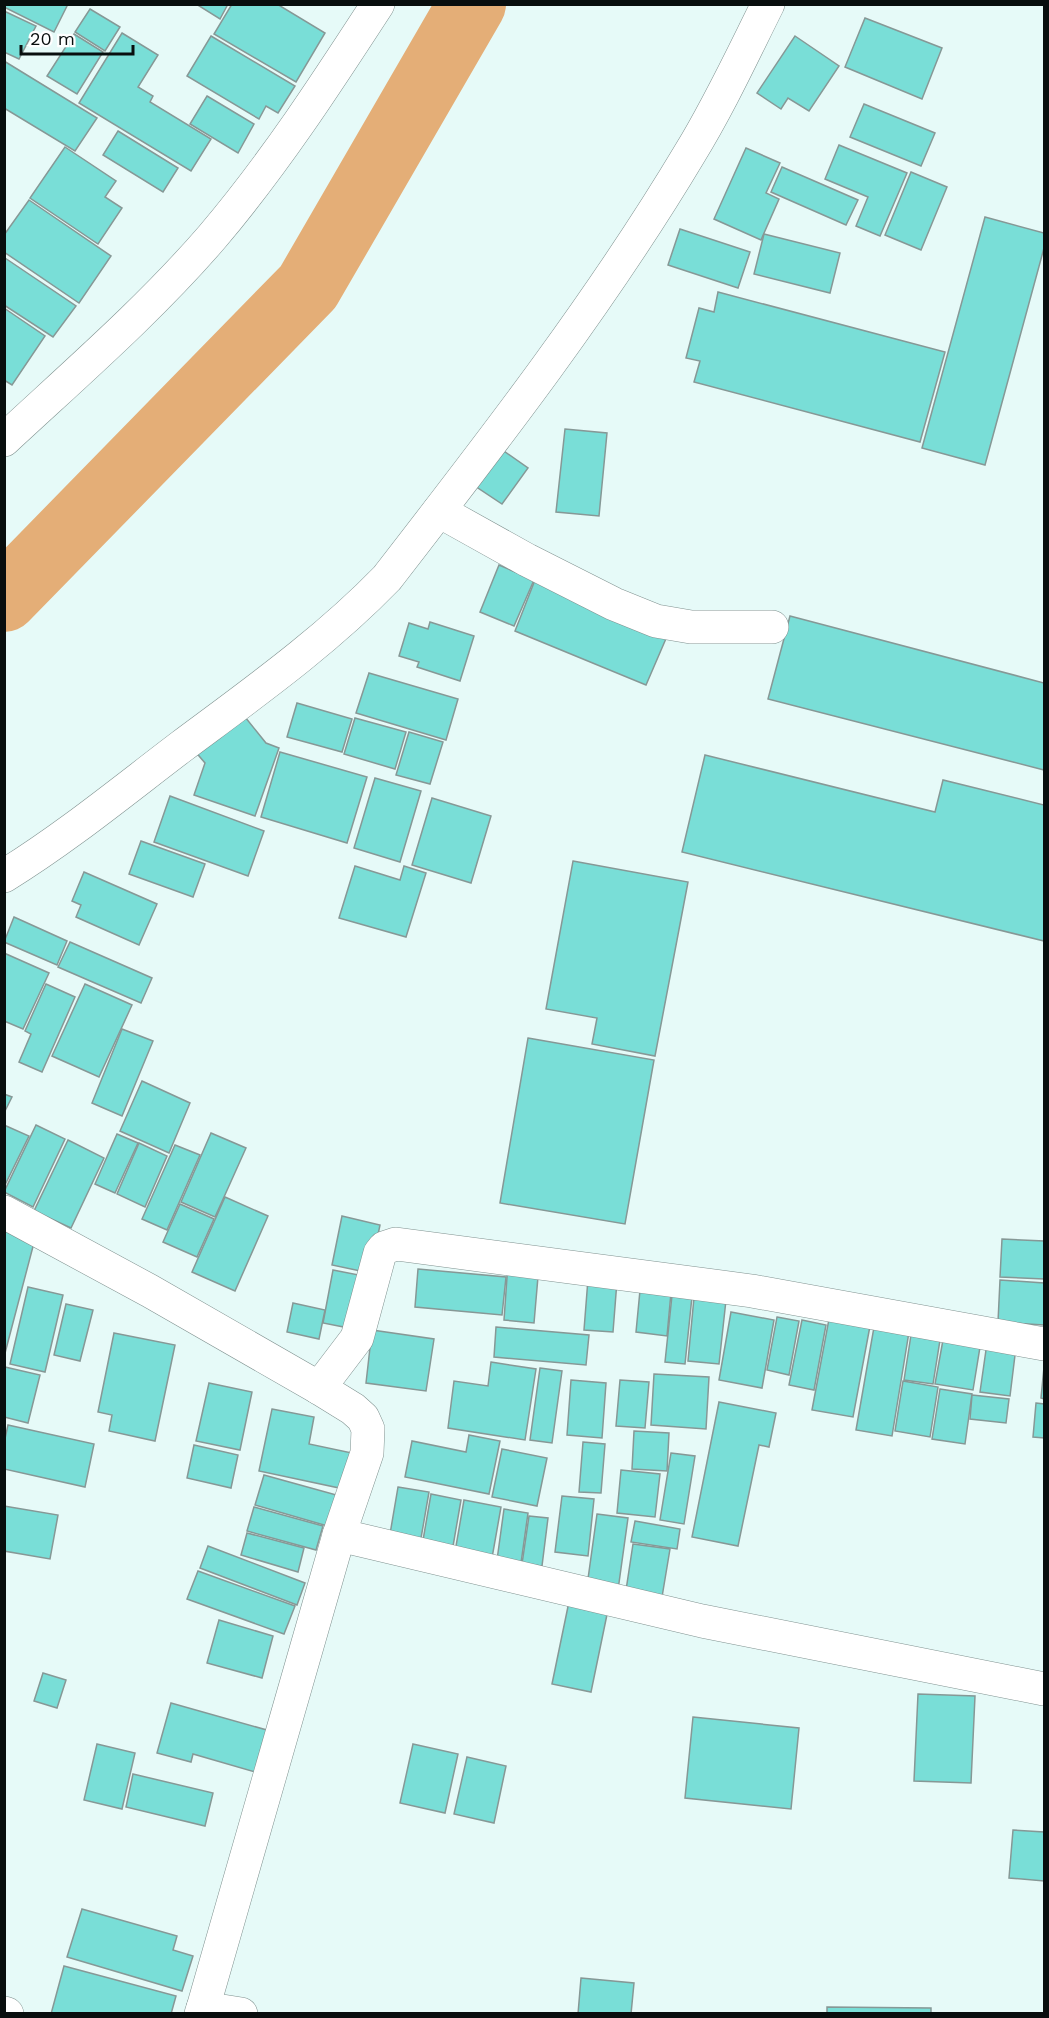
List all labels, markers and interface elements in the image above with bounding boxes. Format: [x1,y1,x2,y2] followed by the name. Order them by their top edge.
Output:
[21,18,134,56] scale bar
[30,28,75,49] text: 20 m

